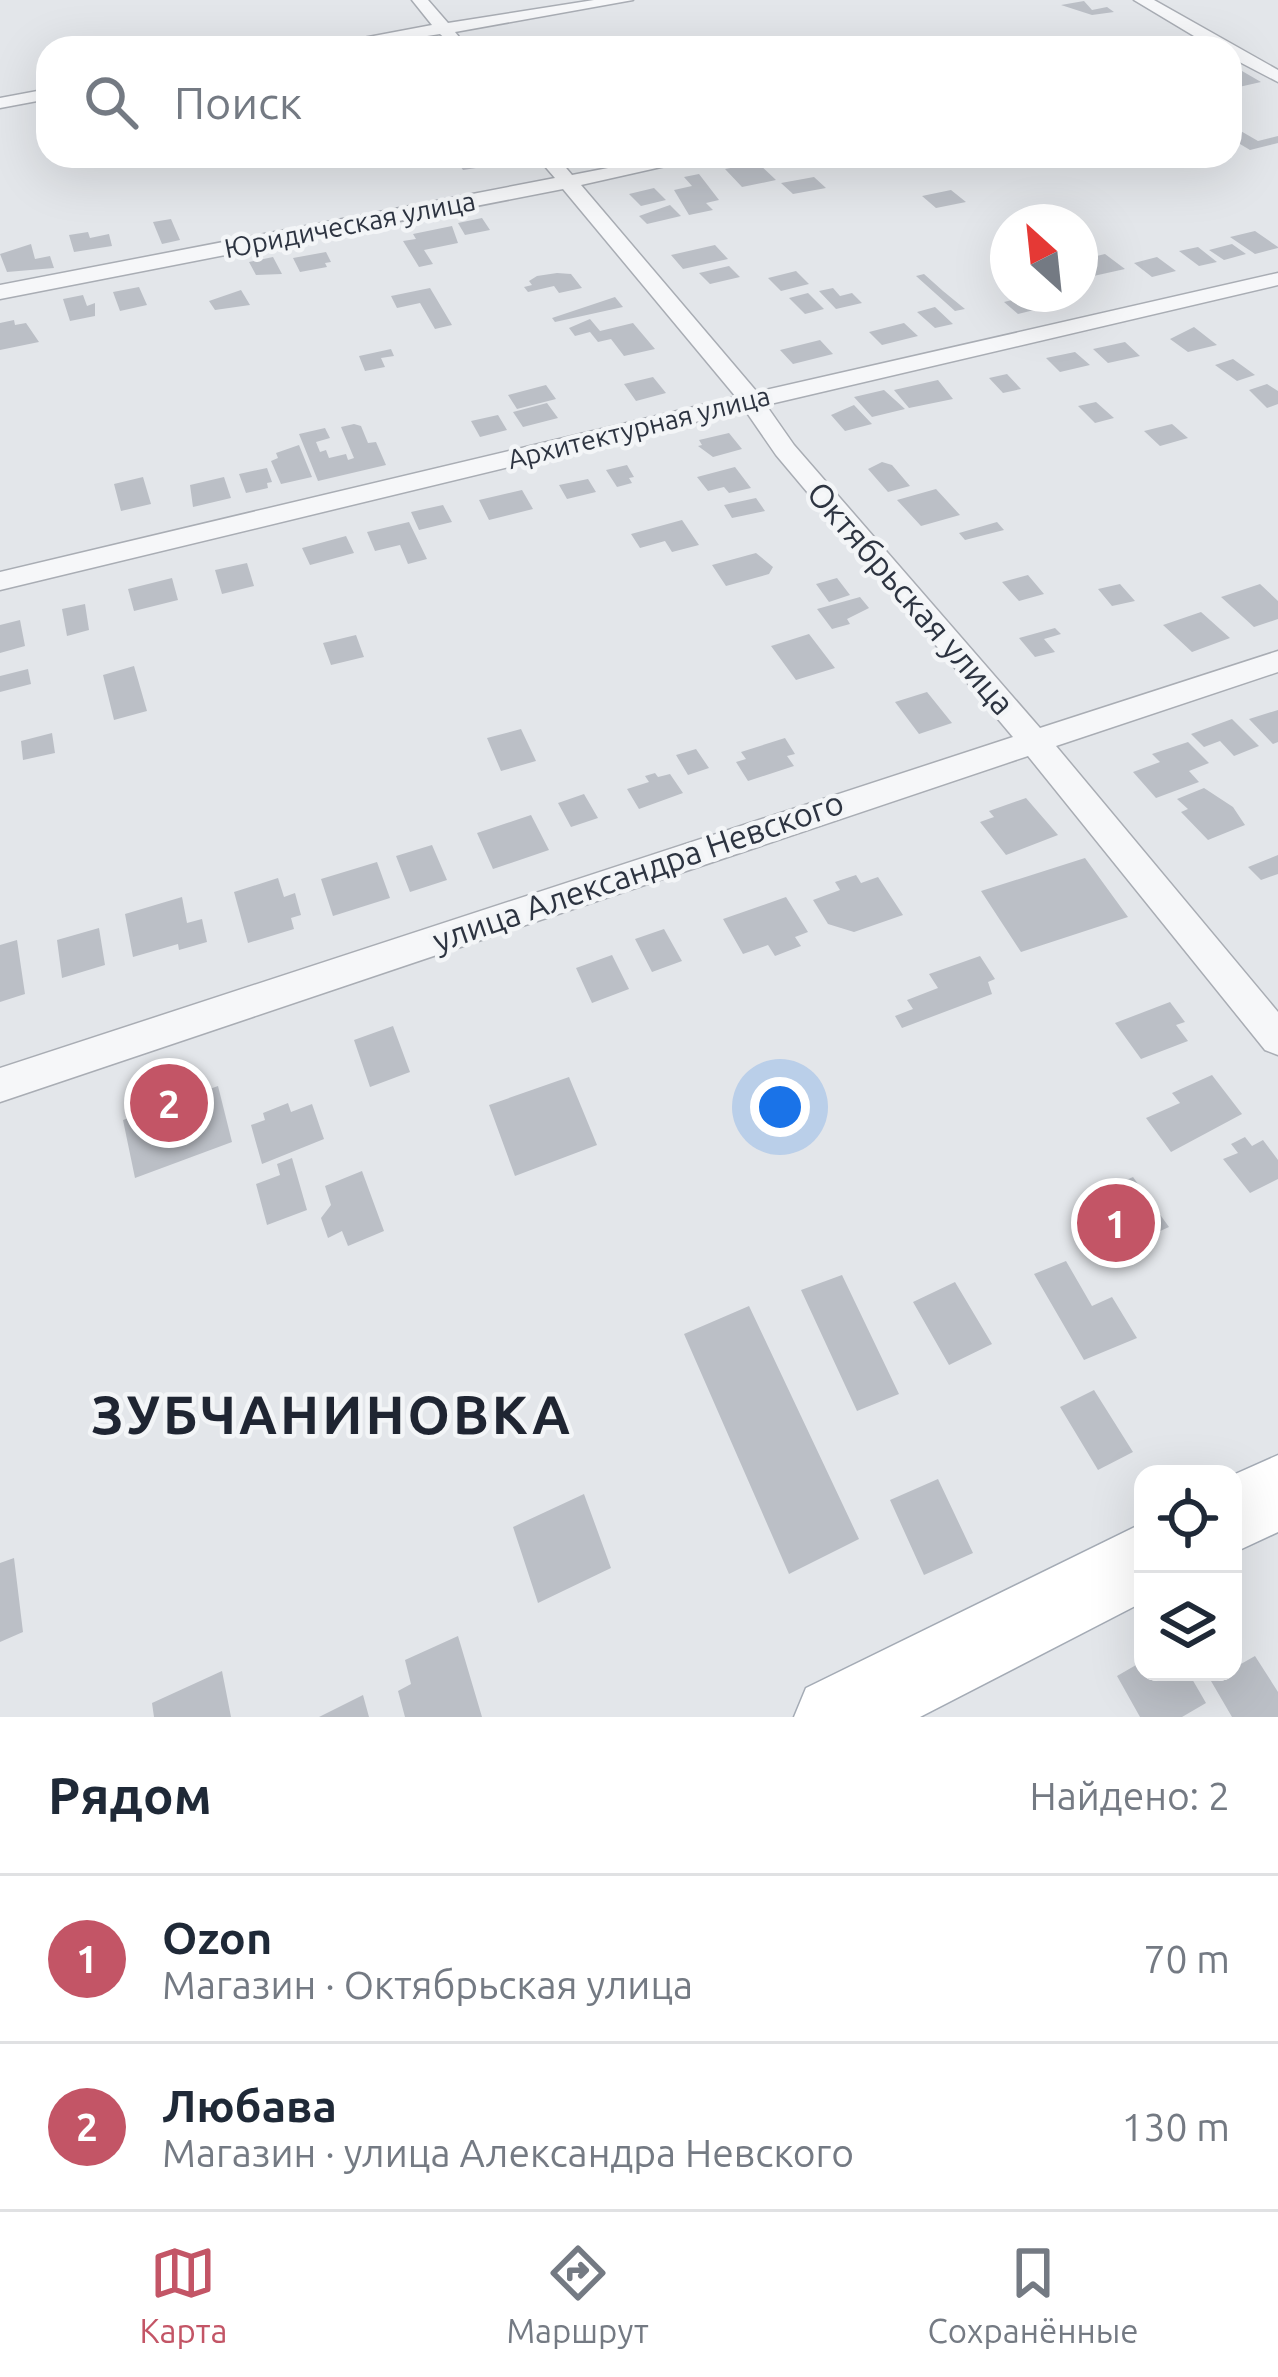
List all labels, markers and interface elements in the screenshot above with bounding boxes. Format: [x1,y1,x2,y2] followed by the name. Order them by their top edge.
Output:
[36,36,1242,168] search box
[78,69,144,135] icon: search
[174,77,302,128] text: Поиск
[222,185,478,263] street label: Юридическая улица
[990,204,1098,312] north arrow
[505,380,773,474] street label: Архитектурная улица
[800,474,1022,721] street label: Октябрьская улица
[428,783,848,958] street label: улица Александра Невского
[130,1058,208,1148] pin: 2
[750,1077,810,1137] your location
[1077,1178,1155,1268] pin: 1
[91,1384,573,1444] district label: ЗУБЧАНИНОВКА
[1134,1465,1242,1681] map controls
[1134,1465,1242,1573] button: locate
[1134,1573,1242,1681] button: layers
[48,1766,212,1824] text: Рядом
[1030,1774,1230,1817] text: Найдено: 2
[162,1912,272,1963] text: Ozon
[76,1937,98,1980] text: 1
[1143,1937,1230,1980] text: 70 m
[162,1963,693,2006] text: Магазин · Октябрьская улица
[162,2080,337,2131] text: Любава
[76,2105,98,2148] text: 2
[1121,2105,1230,2148] text: 130 m
[162,2131,854,2174] text: Магазин · улица Александра Невского
[139,2240,227,2349] tab: Карта
[506,2240,649,2349] tab: Маршрут
[928,2240,1139,2349] tab: Сохранённые

